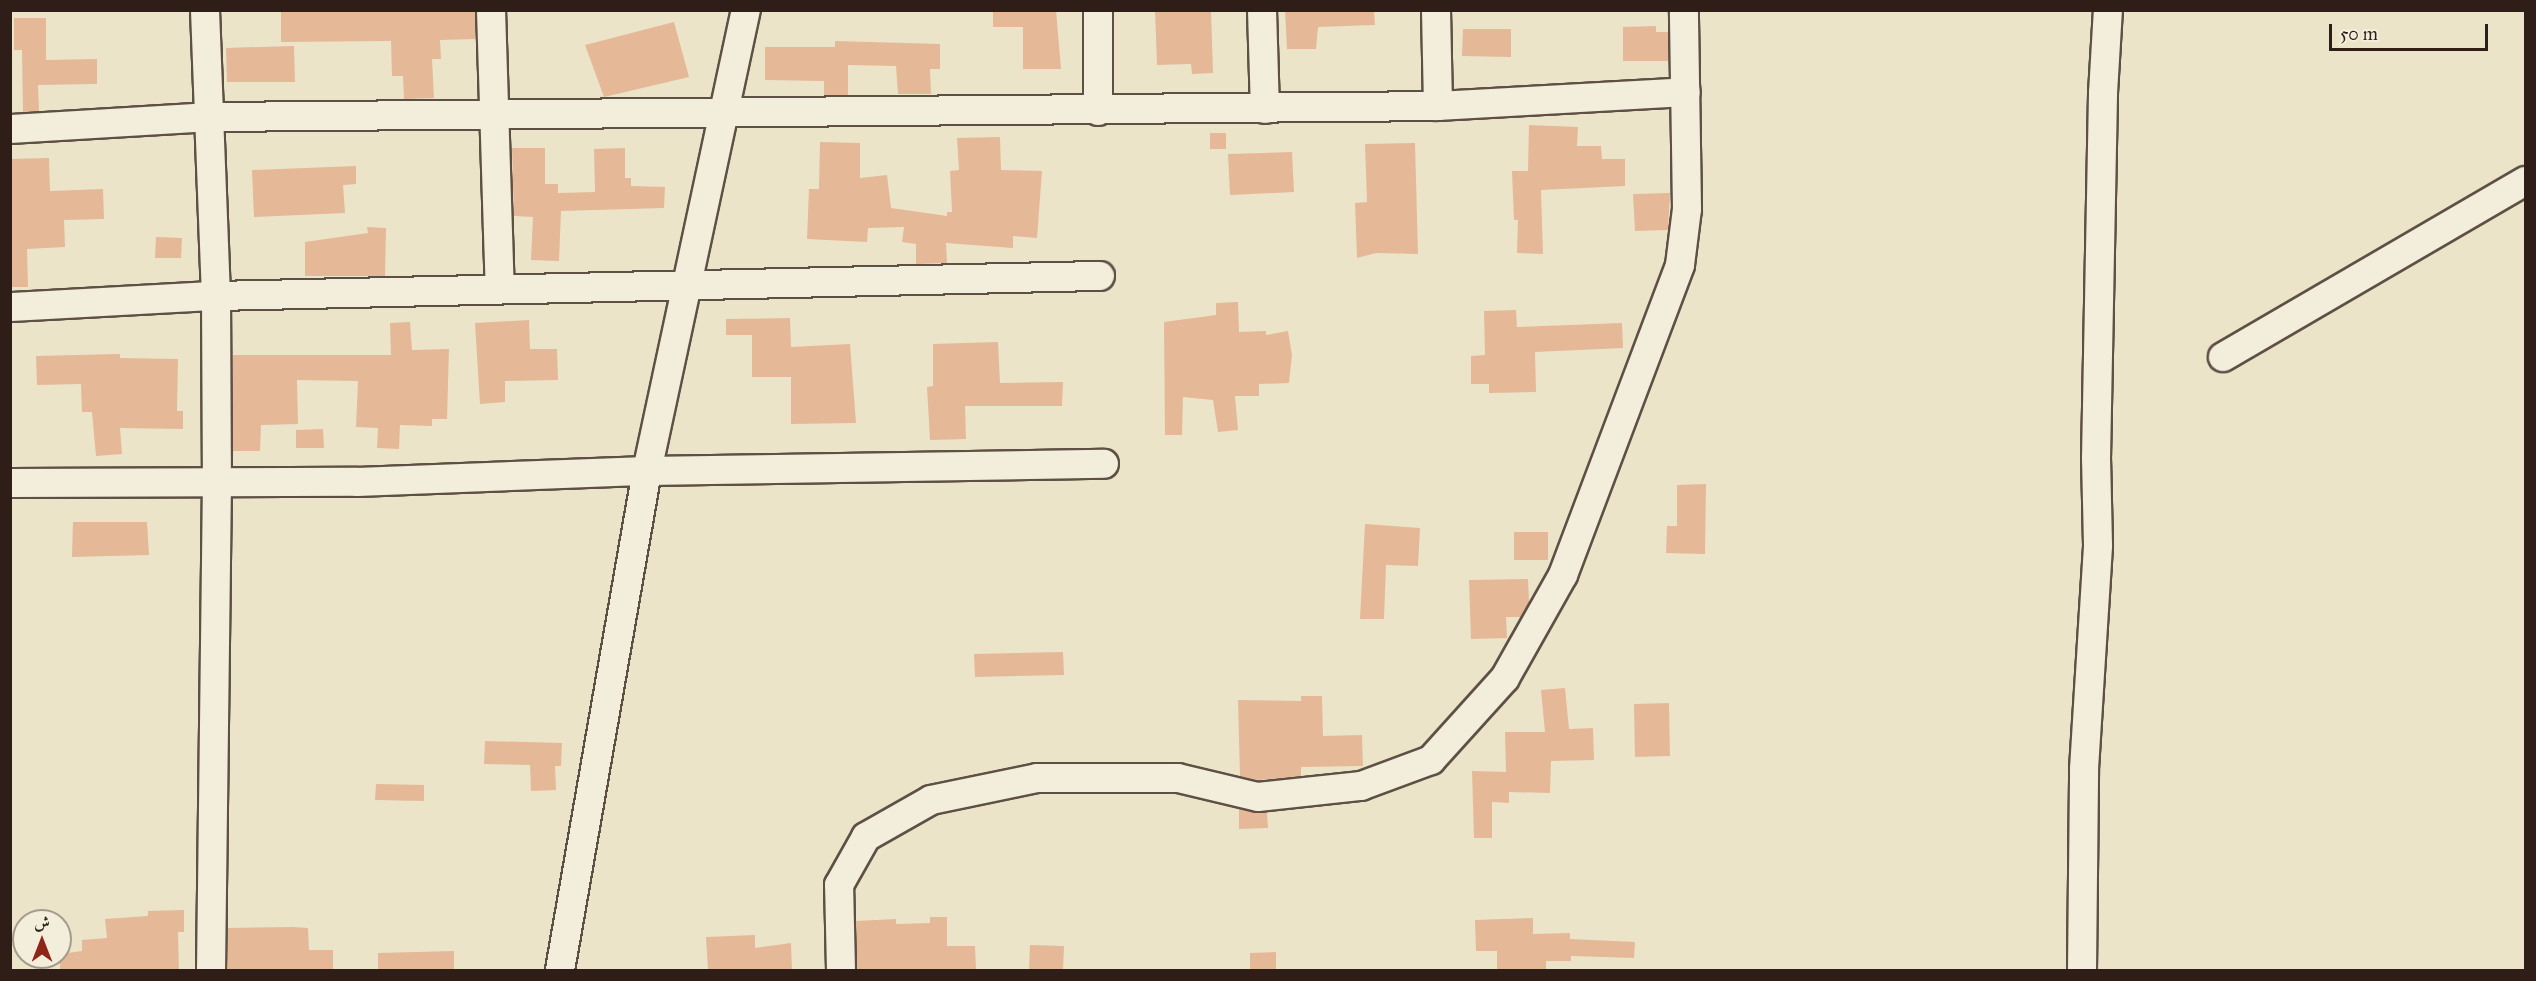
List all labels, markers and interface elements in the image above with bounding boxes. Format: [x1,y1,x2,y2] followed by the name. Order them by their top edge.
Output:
[2332,12,2491,50] scale bar
[2340,23,2378,45] text: 50 m
[12,909,72,969] north arrow
[34,913,50,932] text: ش

